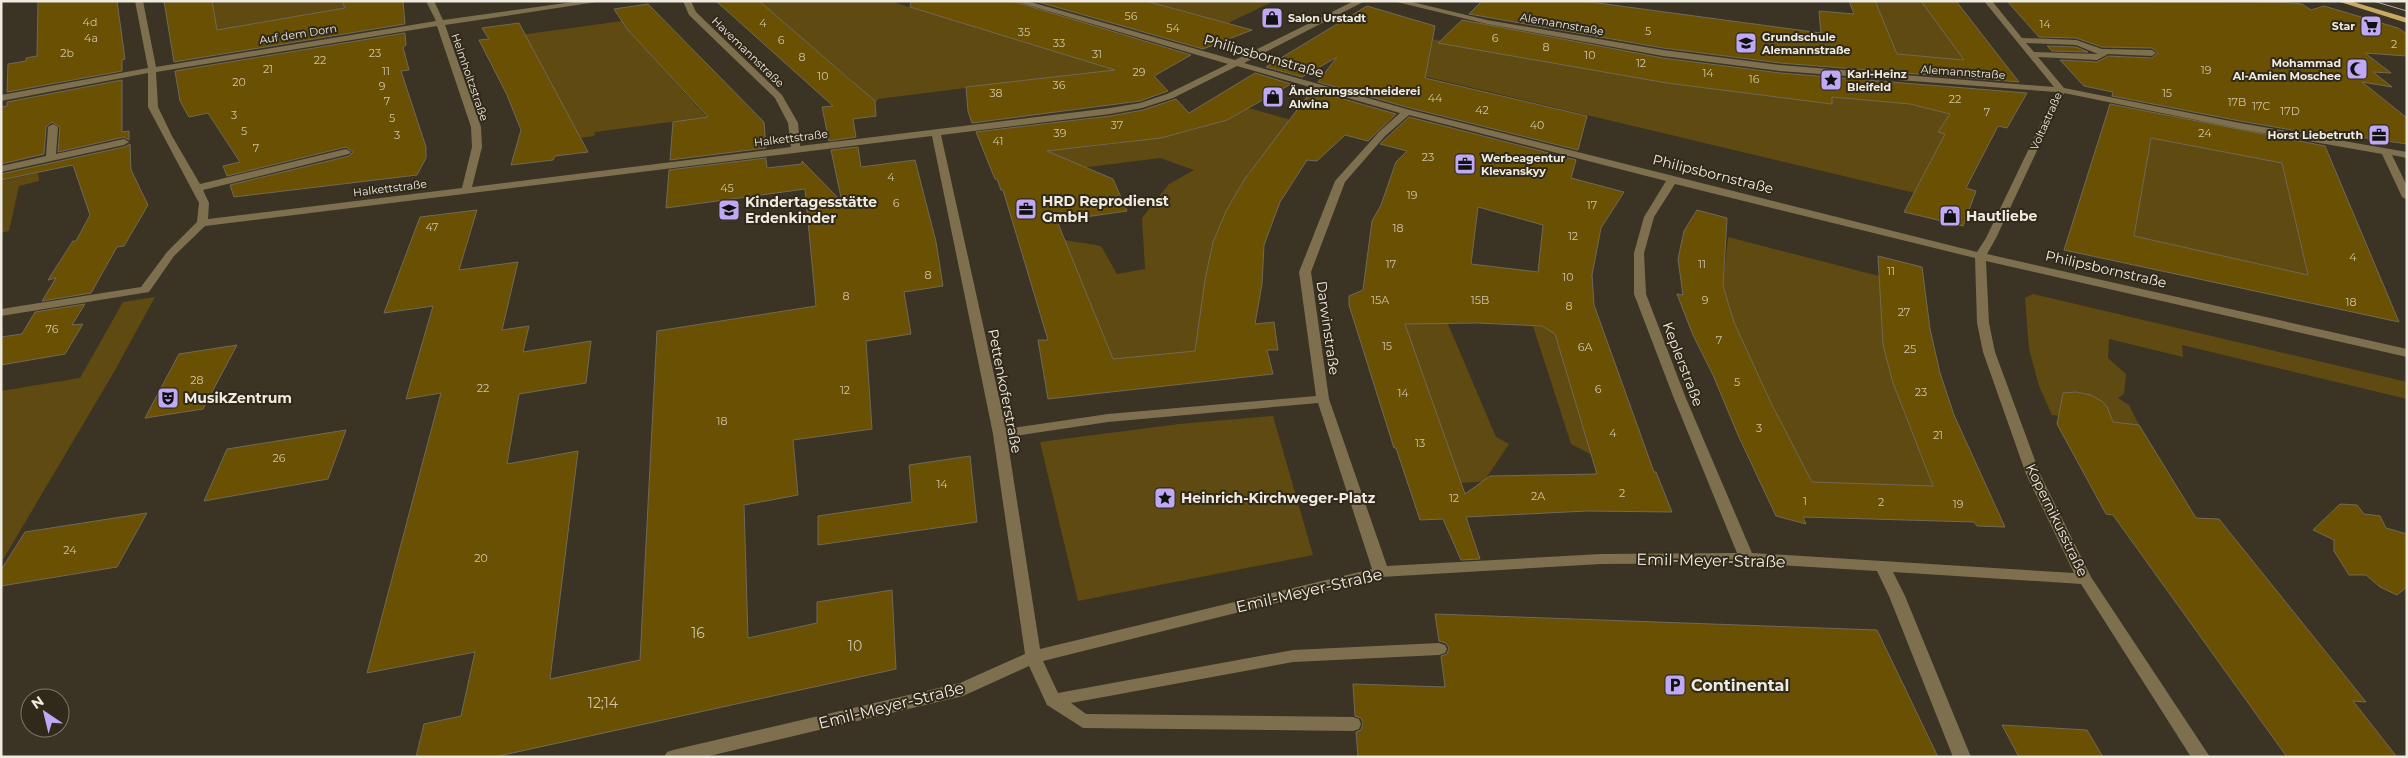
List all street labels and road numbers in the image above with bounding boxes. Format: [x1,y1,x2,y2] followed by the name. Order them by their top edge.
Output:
[1519,10,1605,38] street label: Alemannstraße
[709,14,787,90] street label: Havemannstraße
[258,21,338,47] street label: Auf dem Dorn
[1202,30,1326,82] street label: Philipsbornstraße
[448,31,492,123] street label: Helmholtzstraße
[1920,62,2006,82] street label: Alemannstraße
[2027,90,2065,152] street label: Voltastraße
[753,126,829,149] street label: Halkettstraße
[1651,150,1775,198] street label: Philipsbornstraße
[352,176,428,199] street label: Halkettstraße
[2044,246,2168,292] street label: Philipsbornstraße
[1312,280,1344,376] street label: Darwinstraße
[1659,319,1707,409] street label: Keplerstraße
[984,327,1026,455] street label: Pettenkoferstraße
[2022,461,2092,579] street label: Kopernikusstraße
[1636,550,1786,571] street label: Emil-Meyer-Straße
[1234,564,1384,617] street label: Emil-Meyer-Straße
[816,678,966,733] street label: Emil-Meyer-Straße

